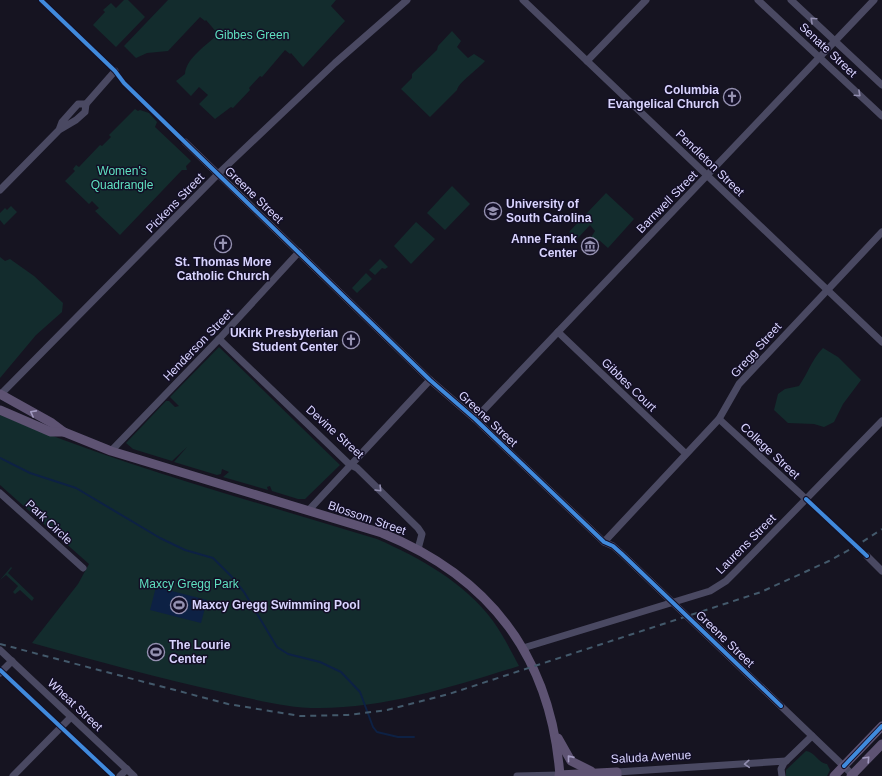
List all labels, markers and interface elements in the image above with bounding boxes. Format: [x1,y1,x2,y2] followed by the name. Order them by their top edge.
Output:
[810,18,818,25] one-way arrow
[796,20,860,81] street label: Senate Street
[215,28,289,42] park label: Gibbes Green
[608,83,719,111] place label: Columbia Evangelical Church
[722,87,742,107] church icon: Columbia Evangelical Church
[853,89,861,97] one-way arrow
[673,127,747,200] street label: Pendleton Street
[91,164,154,192] park label: Women's Quadrangle
[222,164,286,227] street label: Greene Street
[634,167,701,236] street label: Barnwell Street
[143,170,207,236] street label: Pickens Street
[506,197,592,225] place label: University of South Carolina
[483,201,503,221] school or university icon: University of South Carolina
[511,232,577,260] place label: Anne Frank Center
[213,234,233,254] church icon: St. Thomas More Catholic Church
[580,236,600,256] museum icon: Anne Frank Center
[175,255,272,283] place label: St. Thomas More Catholic Church
[160,306,236,384] street label: Henderson Street
[728,319,785,380] street label: Gregg Street
[230,326,338,354] place label: UKirk Presbyterian Student Center
[341,330,361,350] church icon: UKirk Presbyterian Student Center
[599,355,660,415] street label: Gibbes Court
[456,388,521,450] street label: Greene Street
[303,402,367,462] street label: Devine Street
[30,410,37,417] one-way arrow
[737,420,803,483] street label: College Street
[374,484,382,492] one-way arrow
[23,497,75,547] street label: Park Circle
[326,498,408,538] street label: Blossom Street
[713,511,779,577] street label: Laurens Street
[139,577,240,591] park label: Maxcy Gregg Park
[169,595,189,615] sports icon: Maxcy Gregg Swimming Pool
[192,598,360,612] place label: Maxcy Gregg Swimming Pool
[693,608,757,671] street label: Greene Street
[169,638,231,666] place label: The Lourie Center
[146,642,166,662] sports icon: The Lourie Center
[45,676,106,734] street label: Wheat Street
[610,748,692,766] street label: Saluda Avenue
[568,756,575,763] one-way arrow
[863,756,870,764] one-way arrow
[744,759,750,768] one-way arrow

